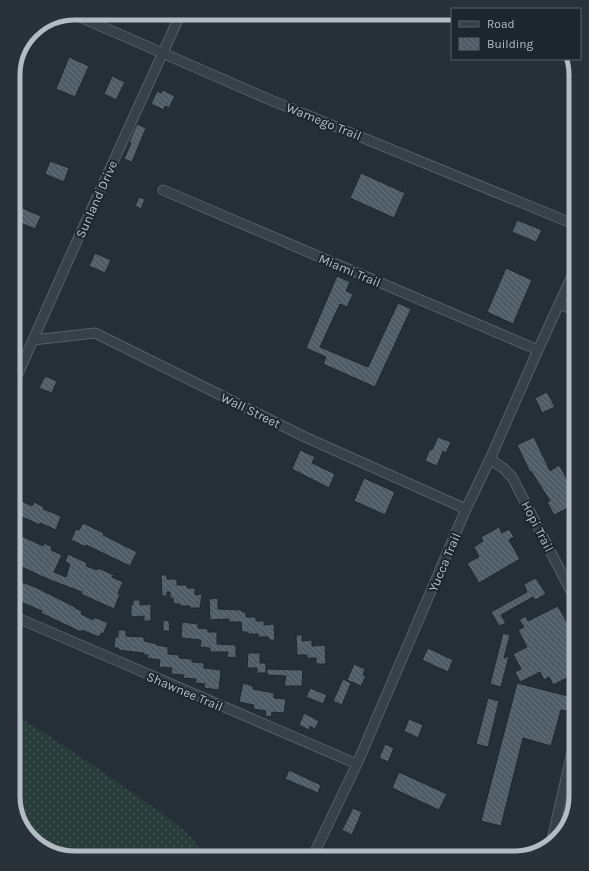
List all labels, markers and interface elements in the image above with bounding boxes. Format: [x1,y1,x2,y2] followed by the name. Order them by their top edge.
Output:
[451,8,581,60] legend
[487,17,515,31] text: Road
[487,37,534,51] text: Building
[284,100,364,143] street label: Wamego Trail
[73,158,120,240] street label: Sunland Drive
[316,251,383,290] street label: Miami Trail
[219,390,283,431] street label: Wall Street
[518,498,557,554] street label: Hopi Trail
[425,530,464,594] street label: Yucca Trail
[144,669,225,714] street label: Shawnee Trail

